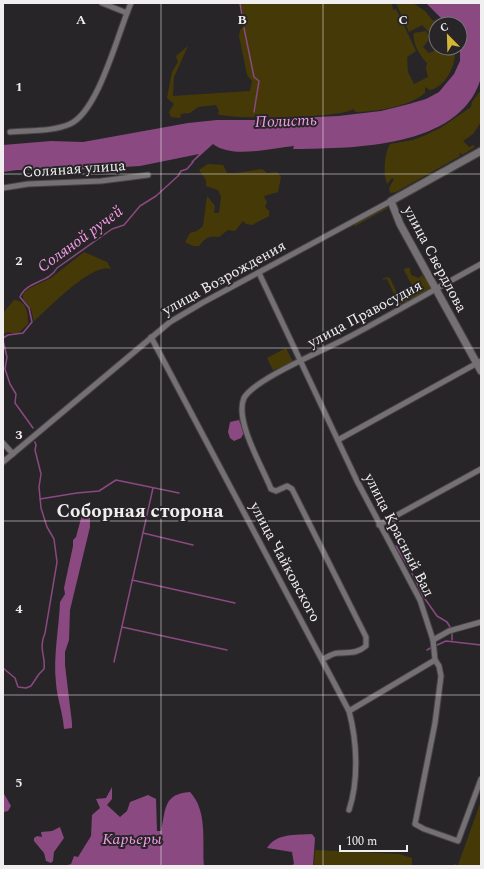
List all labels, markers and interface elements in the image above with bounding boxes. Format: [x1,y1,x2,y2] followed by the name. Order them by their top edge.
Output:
[76,10,86,30] text: A
[237,10,247,30] text: B
[398,10,408,30] text: C
[428,16,468,56] north arrow
[437,18,451,37] text: С
[15,77,23,97] text: 1
[255,108,317,134] water label: Полисть
[22,154,127,184] street label: Соляная улица
[32,199,128,278] water label: Соляной ручей
[397,201,473,317] street label: улица Свердлова
[157,234,290,322] street label: улица Возрождения
[15,251,23,271] text: 2
[303,274,426,354] street label: улица Правосудия
[15,425,23,445] text: 3
[357,468,440,601] street label: улица Красный Вал
[57,497,224,526] district label: Соборная сторона
[243,497,326,626] street label: улица Чайковского
[15,599,23,619] text: 4
[15,773,23,793] text: 5
[102,827,162,851] water label: Карьеры
[340,827,407,853] scale bar
[346,832,377,851] text: 100 m

